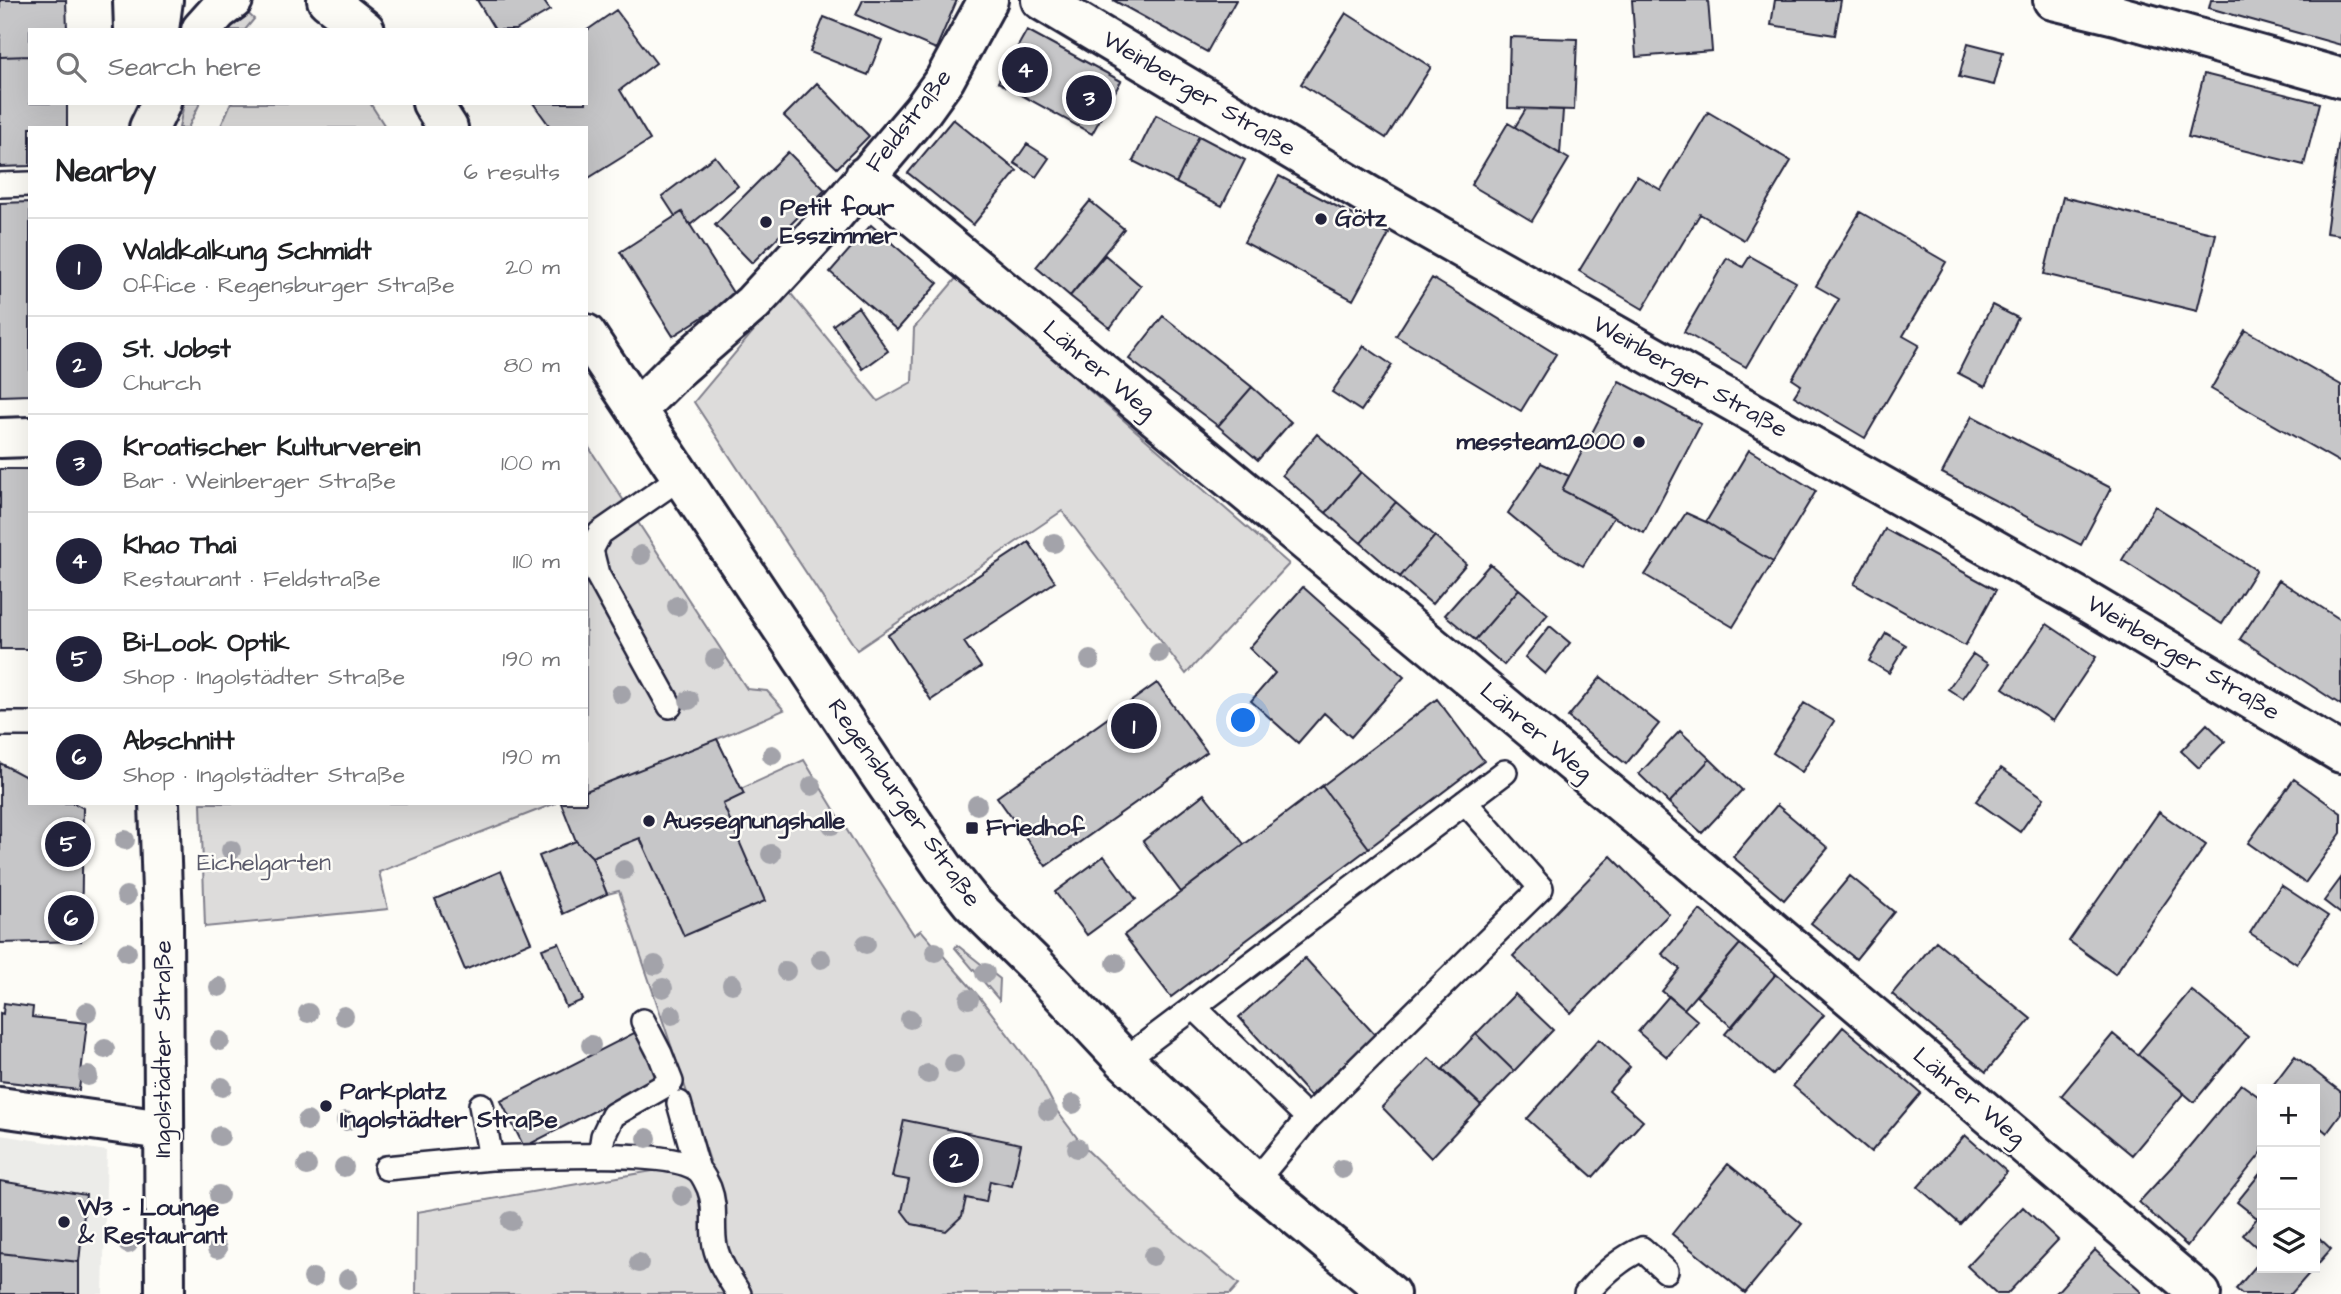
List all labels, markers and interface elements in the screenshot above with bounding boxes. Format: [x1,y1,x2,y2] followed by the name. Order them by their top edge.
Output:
[1096,23,1302,166] street label: Weinberger Straße
[28,28,588,105] search box
[1002,44,1048,96] pin: 4
[52,48,90,86] icon: search
[108,49,261,85] text: Search here
[858,62,960,180] street label: Feldstraße
[1066,72,1112,124] pin: 3
[56,151,156,193] text: Nearby
[464,156,560,188] text: 6 results
[780,191,898,253] place label: Petit four Esszimmer
[1335,202,1388,236] place label: Götz
[1313,211,1329,227] marker: Götz
[758,214,774,230] marker: Petit four Esszimmer
[123,233,371,269] text: Waldkalkung Schmidt
[78,251,80,283] text: 1
[505,251,560,283] text: 20 m
[123,269,455,301] text: Office · Regensburger Straße
[1586,307,1794,448] street label: Weinberger Straße
[1035,313,1163,428] street label: Lährer Weg
[123,331,231,367] text: St. Jobst
[72,349,86,381] text: 2
[503,349,560,381] text: 80 m
[123,367,201,399] text: Church
[1457,425,1625,459] place label: messteam2000
[123,429,421,465] text: Kroatischer Kulturverein
[1631,434,1647,450] marker: messteam2000
[73,447,85,479] text: 3
[501,447,560,479] text: 100 m
[123,465,396,497] text: Bar · Weinberger Straße
[123,527,236,563] text: Khao Thai
[71,545,87,577] text: 4
[512,545,560,577] text: 110 m
[123,563,381,595] text: Restaurant · Feldstraße
[2080,587,2286,730] street label: Weinberger Straße
[123,625,289,661] text: Bi-Look Optik
[71,643,87,675] text: 5
[502,643,560,675] text: 190 m
[123,661,405,693] text: Shop · Ingolstädter Straße
[1472,675,1600,790] street label: Lährer Weg
[818,692,989,915] street label: Regensburger Straße
[1111,700,1157,752] pin: 1
[1226,703,1260,737] your location
[123,723,235,759] text: Abschnitt
[72,741,86,773] text: 6
[502,741,560,773] text: 190 m
[123,759,405,791] text: Shop · Ingolstädter Straße
[663,804,845,839] place label: Aussegnungshalle
[986,811,1085,845] place label: Friedhof
[641,813,657,829] marker: Aussegnungshalle
[45,818,91,870] pin: 5
[964,820,980,836] marker: Friedhof
[197,846,331,881] park label: Eichelgarten
[48,892,94,944] pin: 6
[146,940,181,1158] street label: Ingolstädter Straße
[1905,1040,2033,1155] street label: Lährer Weg
[340,1075,558,1138] place label: Parkplatz Ingolstädter Straße
[2257,1084,2320,1273] map controls
[2257,1084,2320,1147] button: +
[318,1098,334,1114] marker: Parkplatz Ingolstädter Straße
[933,1134,979,1186] pin: 2
[2257,1147,2320,1210] button: −
[77,1191,227,1253] place label: W3 - Lounge & Restaurant
[2257,1210,2320,1273] button: layers
[56,1214,72,1230] marker: W3 - Lounge & Restaurant

